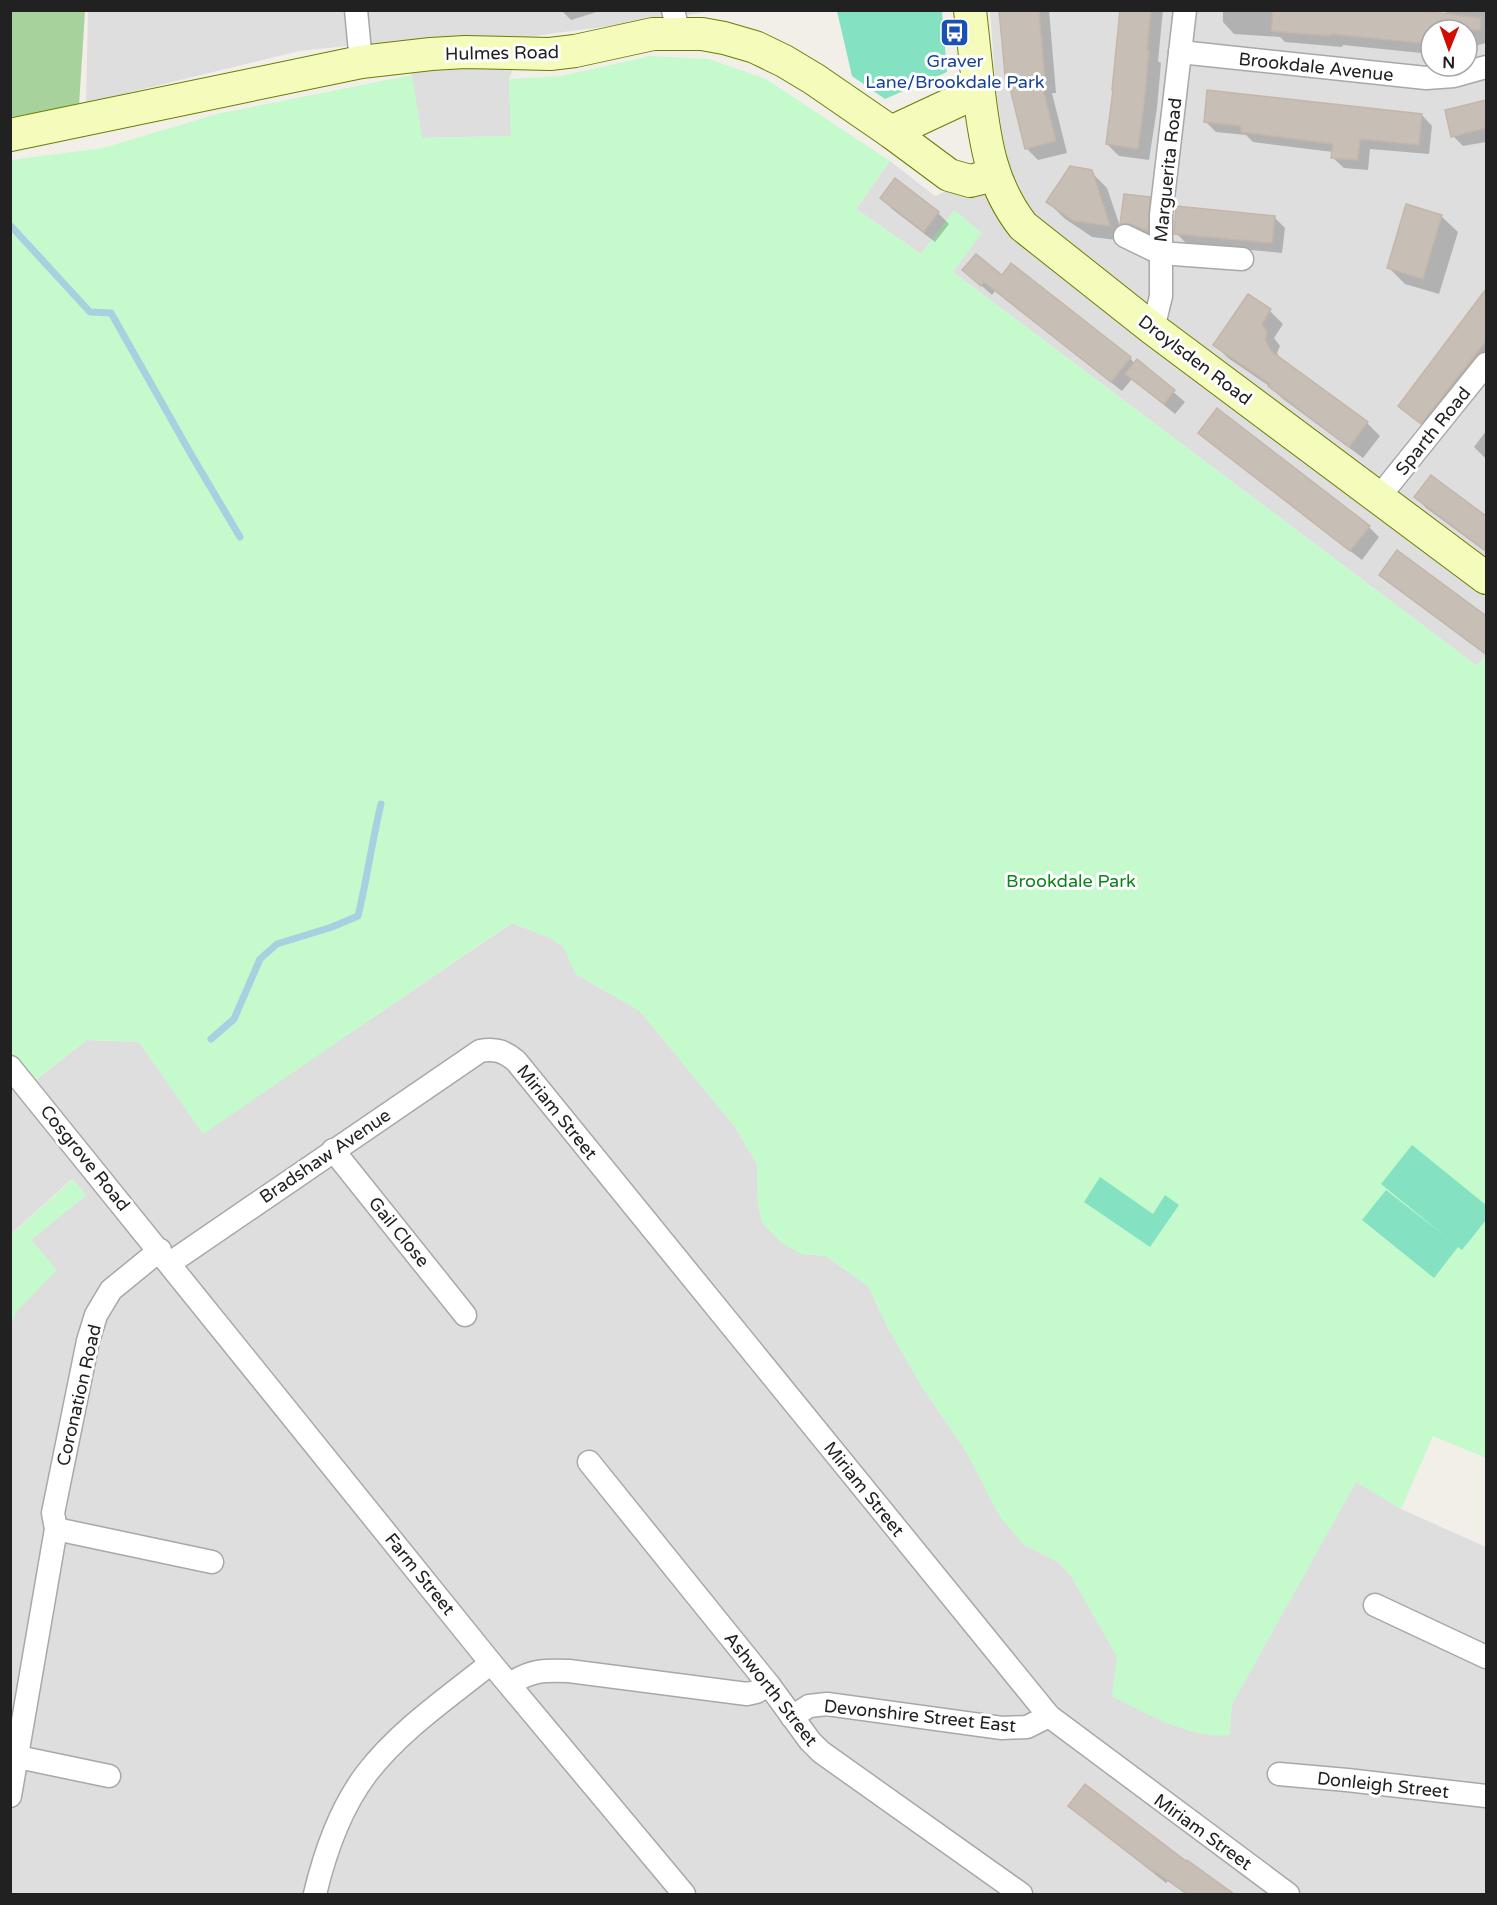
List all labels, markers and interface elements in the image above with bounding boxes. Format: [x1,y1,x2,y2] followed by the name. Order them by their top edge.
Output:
[939,16,971,48] bus stop icon: Graver Lane/Brookdale Park
[1419,18,1479,78] north arrow
[445,41,559,65] street label: Hulmes Road
[1237,48,1395,86] street label: Brookdale Avenue
[865,50,1045,93] place label: Graver Lane/Brookdale Park
[1442,52,1455,72] text: N
[1149,97,1187,243] street label: Marguerita Road
[1134,310,1256,410] street label: Droylsden Road
[1391,382,1475,480] street label: Sparth Road
[1006,870,1136,892] park label: Brookdale Park
[512,1060,602,1164] street label: Miriam Street
[36,1101,134,1215] street label: Cosgrove Road
[255,1104,395,1208] street label: Bradshaw Avenue
[364,1192,434,1272] street label: Gail Close
[52,1322,106,1468] street label: Coronation Road
[819,1437,909,1541] street label: Miriam Street
[380,1529,460,1620] street label: Farm Street
[720,1628,822,1751] street label: Ashworth Street
[823,1695,1017,1737] street label: Devonshire Street East
[1316,1767,1450,1803] street label: Donleigh Street
[1150,1789,1256,1875] street label: Miriam Street

